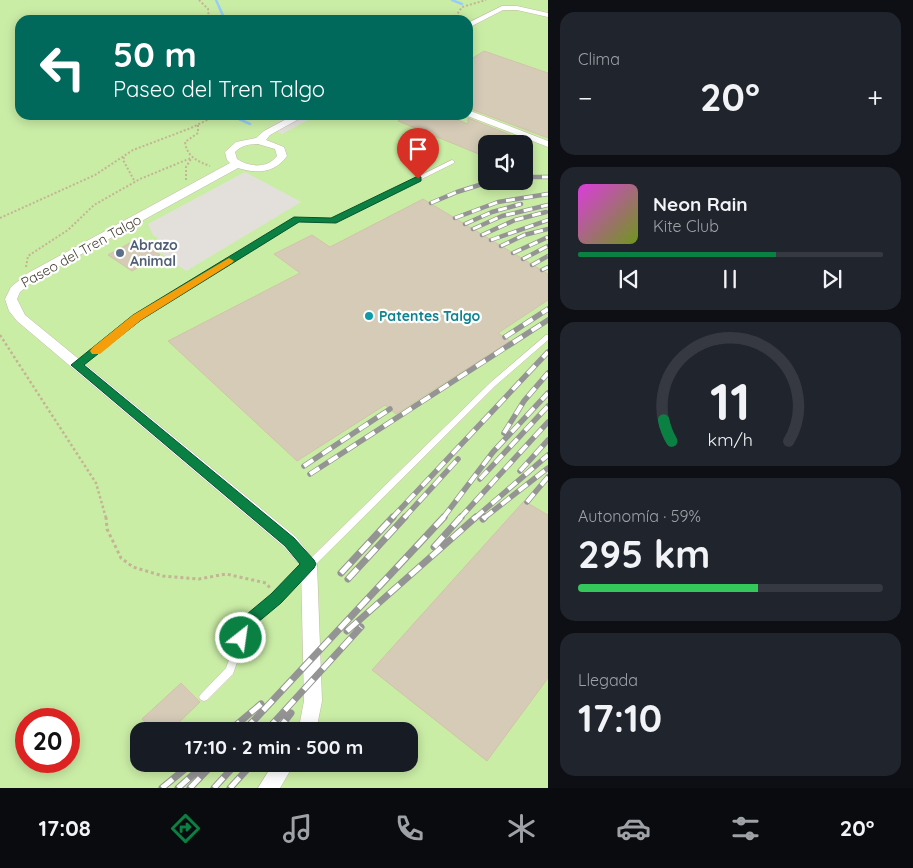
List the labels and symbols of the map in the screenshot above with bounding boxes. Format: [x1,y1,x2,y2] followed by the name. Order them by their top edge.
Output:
[397,128,439,179] pin
[18,210,144,292] street label: Paseo del Tren Talgo
[130,236,178,270] place label: Abrazo Animal
[114,247,126,259] marker: Abrazo Animal
[379,307,480,325] place label: Patentes Talgo
[363,310,375,322] marker: Patentes Talgo
[214,611,266,663] position arrow
[15,708,80,773] speed limit sign: 20

